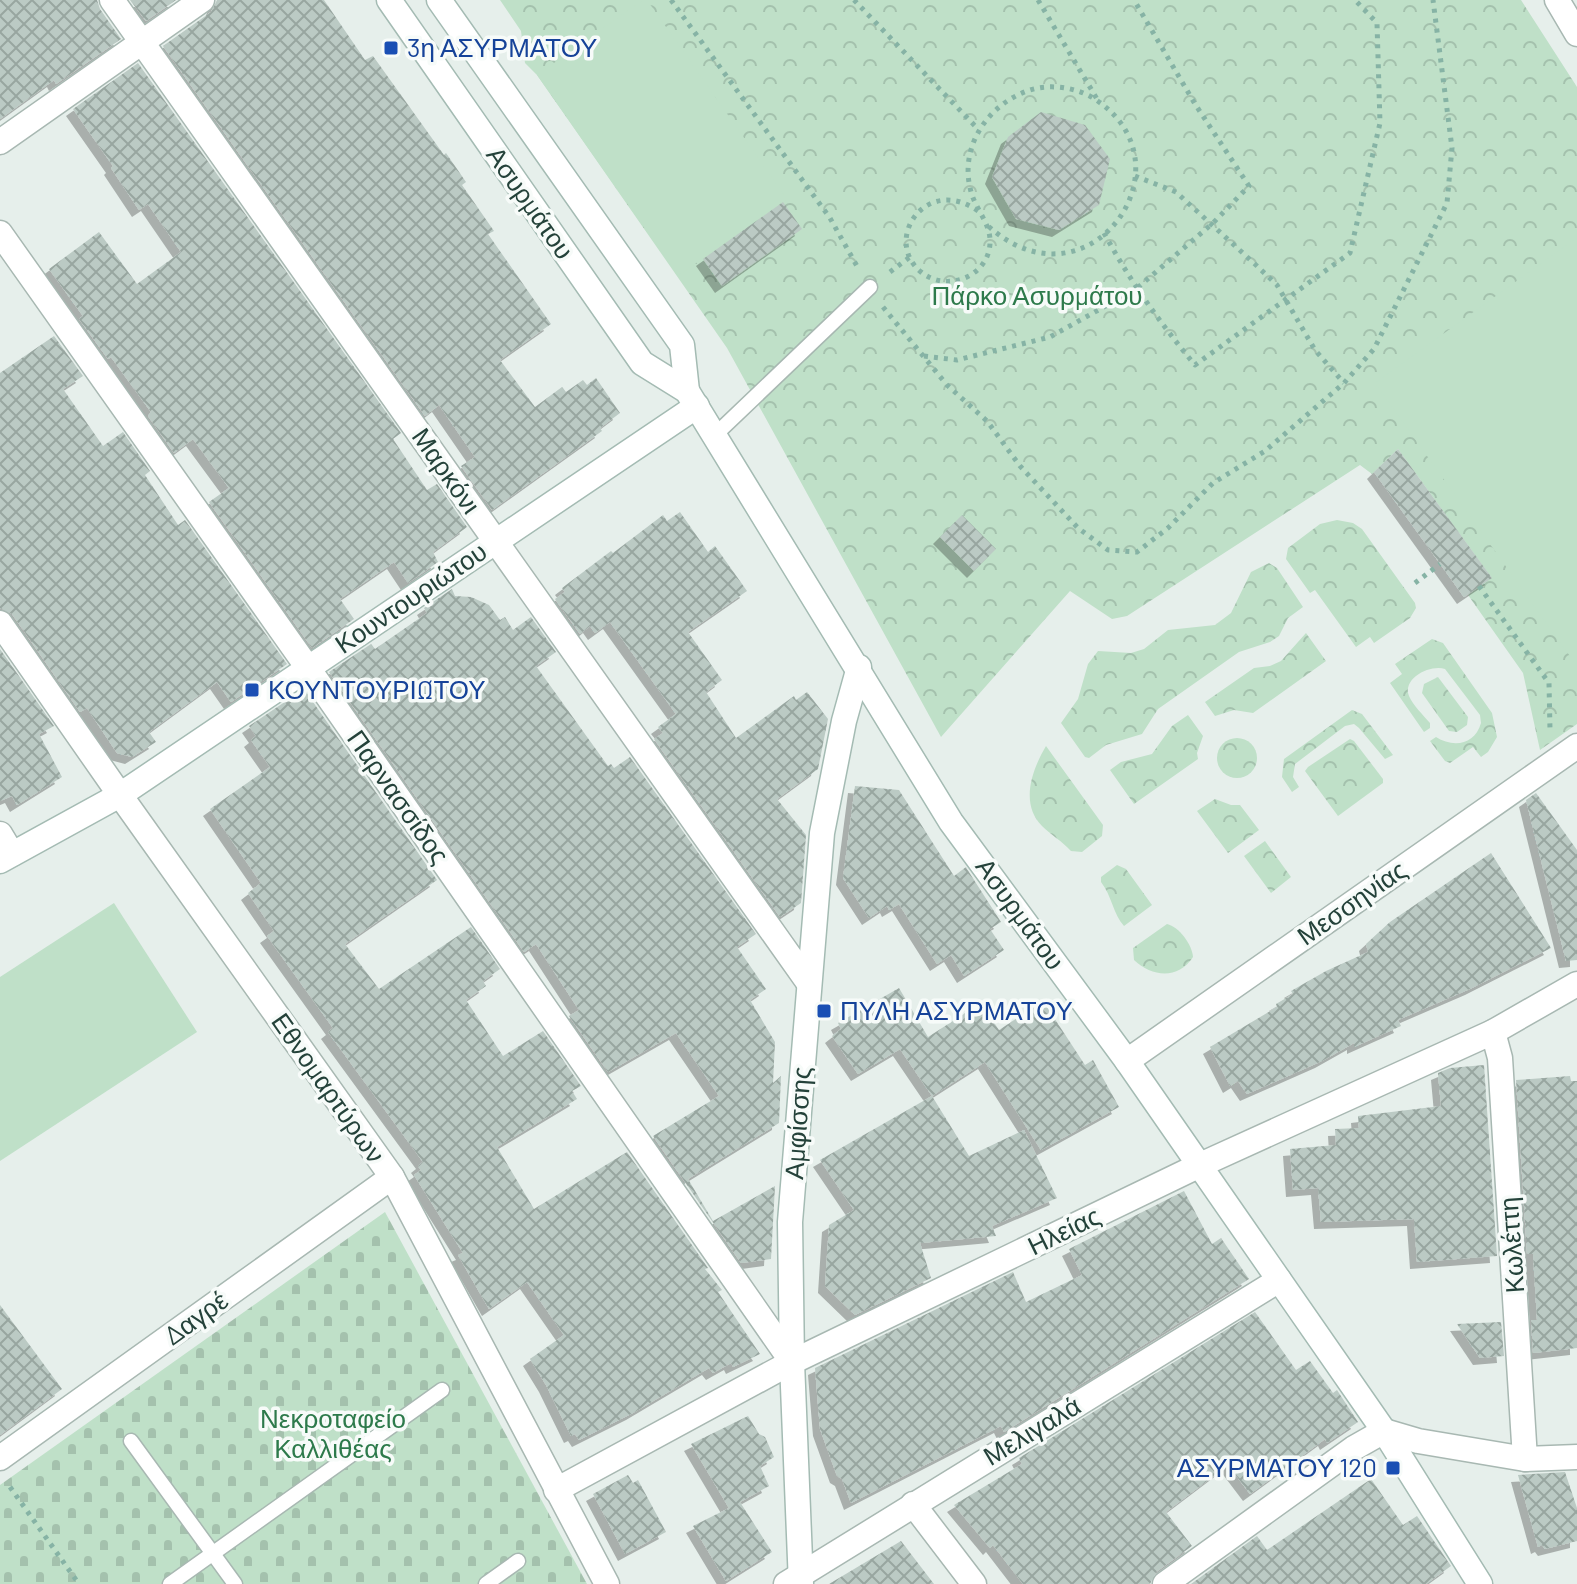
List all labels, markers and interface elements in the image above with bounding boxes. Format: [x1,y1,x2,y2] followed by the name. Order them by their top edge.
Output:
[407,31,597,62] place label: 3η ΑΣΥΡΜΑΤΟΥ
[382,39,400,57] marker: 3η ΑΣΥΡΜΑΤΟΥ
[481,140,581,264] street label: Ασυρμάτου
[931,279,1143,310] park label: Πάρκο Ασυρμάτου
[407,421,488,519] street label: Μαρκόνι
[328,535,492,659] street label: Κουντουριώτου
[268,673,486,704] place label: ΚΟΥΝΤΟΥΡΙΏΤΟΥ
[243,681,261,699] marker: ΚΟΥΝΤΟΥΡΙΏΤΟΥ
[342,723,457,869] street label: Παρνασσίδος
[970,851,1072,975] street label: Ασυρμάτου
[1291,853,1412,951] street label: Μεσσηνίας
[840,994,1073,1025] place label: ΠΥΛΗ ΑΣΥΡΜΑΤΟΥ
[815,1002,833,1020] marker: ΠΥΛΗ ΑΣΥΡΜΑΤΟΥ
[266,1006,392,1168] street label: Εθνομαρτύρων
[777,1065,816,1180] street label: Αμφίσσης
[1492,1196,1529,1294] street label: Κωλέττη
[1022,1199,1105,1260] street label: Ηλείας
[157,1283,233,1350] street label: Δαγρέ
[977,1389,1085,1471] street label: Μελιγαλά
[260,1402,406,1463] park label: Νεκροταφείο Καλλιθέας
[1177,1451,1377,1482] place label: ΑΣΥΡΜΑΤΟΥ 120
[1384,1459,1402,1477] marker: ΑΣΥΡΜΑΤΟΥ 120

